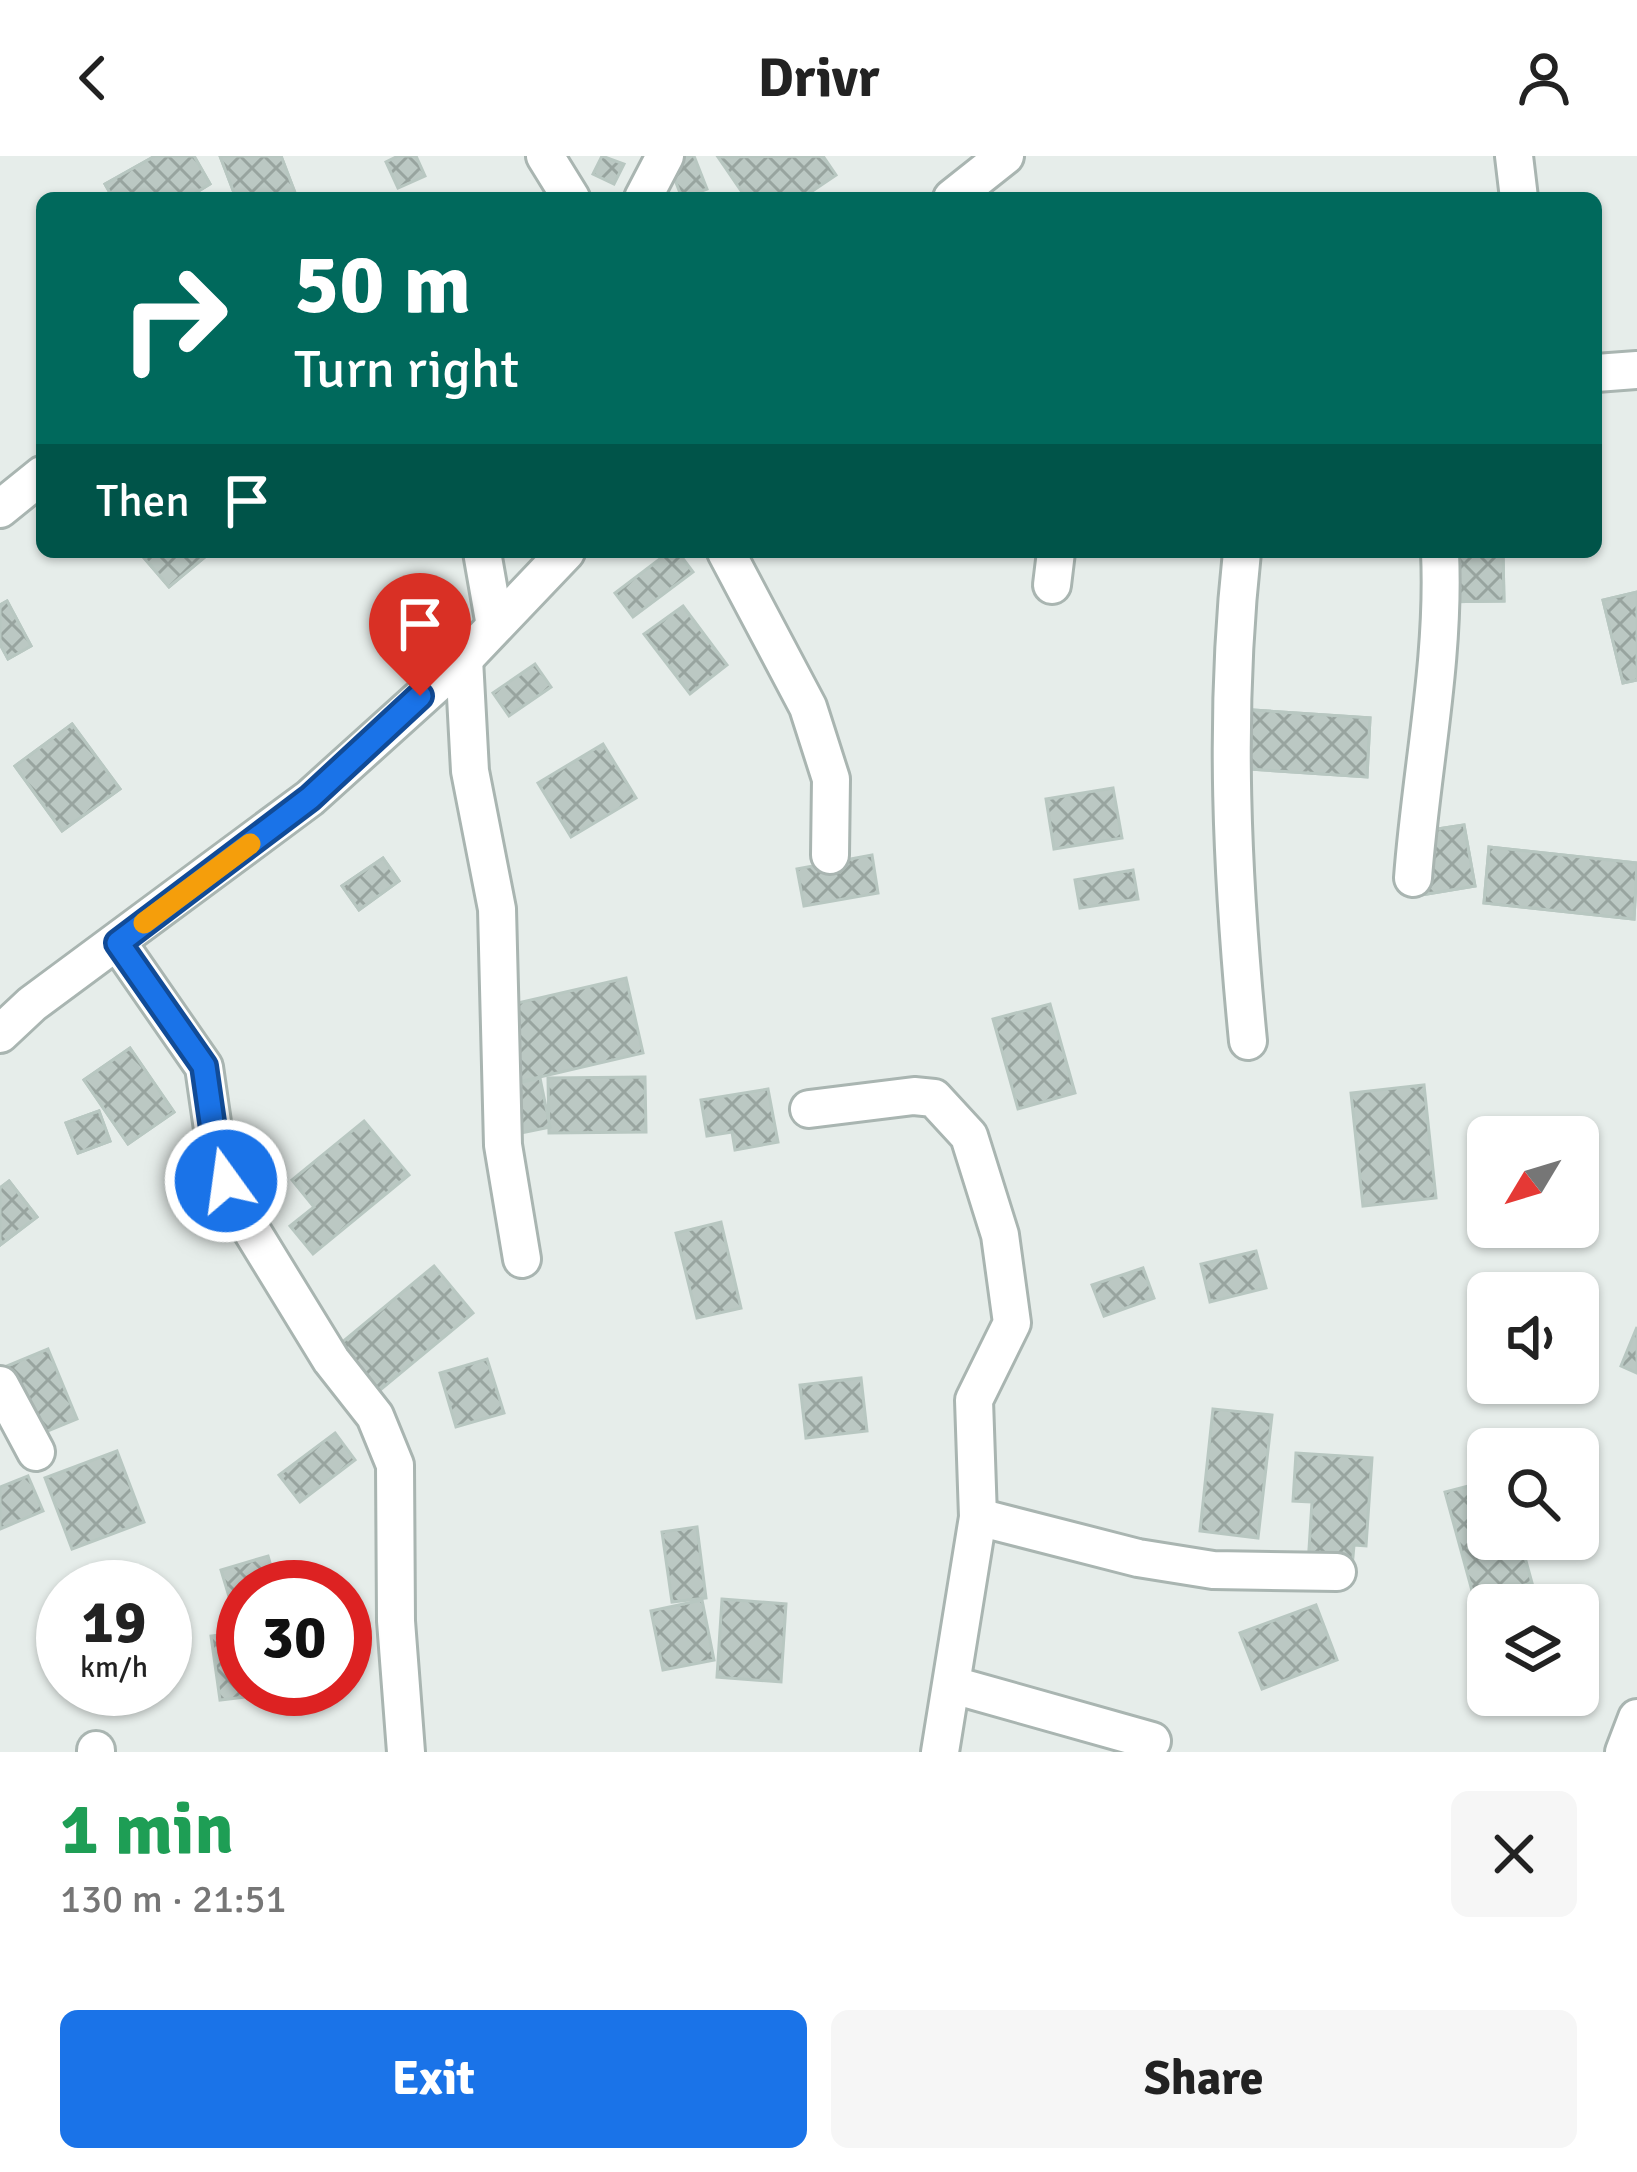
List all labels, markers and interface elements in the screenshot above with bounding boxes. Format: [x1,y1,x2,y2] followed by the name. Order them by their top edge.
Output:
[60,45,126,111] icon: back
[758,45,879,112] text: Drivr
[1511,45,1577,111] icon: person
[294,233,471,337] text: 50 m
[96,240,252,396] icon: right
[294,336,519,403] text: Turn right
[214,468,280,534] icon: arrive
[96,474,190,529] text: Then
[369,573,471,696] pin
[387,591,453,657] icon: arrive
[1467,1116,1599,1248] north arrow
[1467,1116,1599,1716] map controls
[163,1118,289,1244] position arrow
[1467,1272,1599,1404] button: sound
[1467,1428,1599,1560] button: search
[216,1560,372,1716] speed limit sign: 30
[1467,1584,1599,1716] button: layers
[82,1586,146,1660] text: 19
[80,1649,148,1686] text: km/h
[60,1785,234,1874] text: 1 min
[1451,1791,1577,1917] button: close
[60,1875,287,1923] text: 130 m · 21:51
[60,2010,807,2148] button: Exit
[831,2010,1577,2148] button: Share

